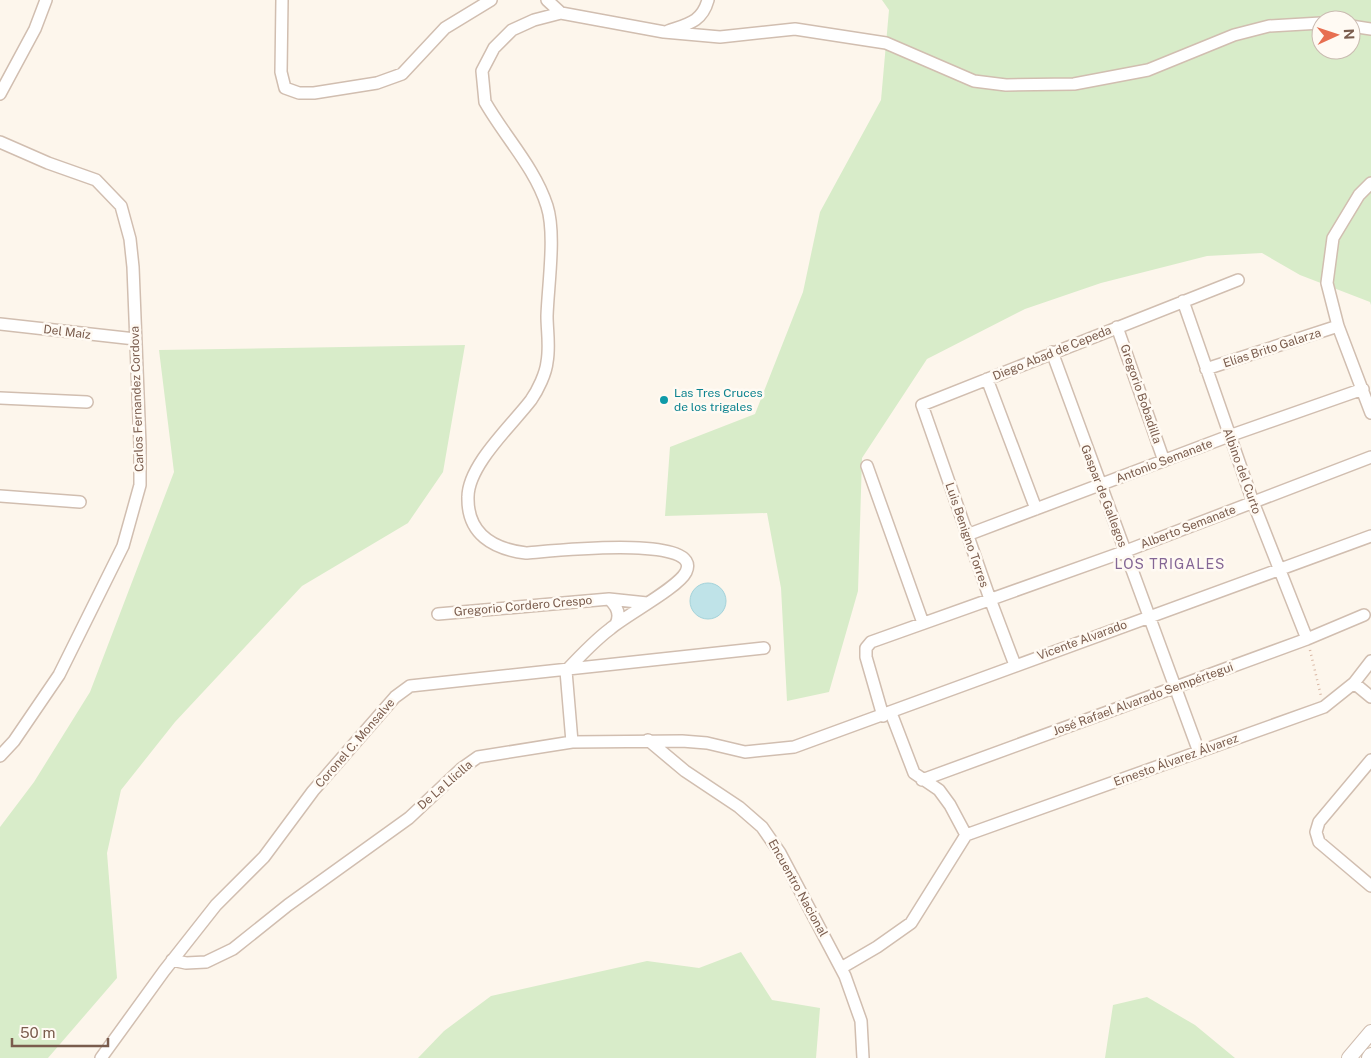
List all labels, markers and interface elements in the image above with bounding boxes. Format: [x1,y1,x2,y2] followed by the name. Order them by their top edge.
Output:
[1311,10,1361,60] north arrow
[1341,28,1357,40] text: N
[43,322,92,342] street label: Del Maíz
[991,323,1113,383] street label: Diego Abad de Cepeda
[127,326,147,472] street label: Carlos Fernandez Cordova
[1221,326,1323,370] street label: Elías Brito Galarza
[1117,343,1165,445] street label: Gregorio Bobadilla
[674,386,763,414] place label: Las Tres Cruces de los trigales
[658,394,670,406] marker: Las Tres Cruces de los trigales
[1220,426,1264,516] street label: Albino del Curto
[1114,436,1214,486] street label: Antonio Semanate
[1078,443,1130,549] street label: Gaspar de Gallegos
[942,481,992,589] street label: Luis Benigno Torres
[1138,502,1238,552] street label: Alberto Semanate
[1114,556,1226,572] district label: LOS TRIGALES
[453,593,593,619] street label: Gregorio Cordero Crespo
[1035,617,1129,663] street label: Vicente Alvarado
[1051,660,1235,738] street label: José Rafael Alvarado Sempértegui
[313,695,398,790] street label: Coronel C. Monsalve
[1112,731,1240,789] street label: Ernesto Álvarez Álvarez
[415,757,475,813] street label: De La Lliclla
[765,837,831,939] street label: Encuentro Nacional
[12,1016,109,1048] scale bar
[20,1024,55,1041] text: 50 m

